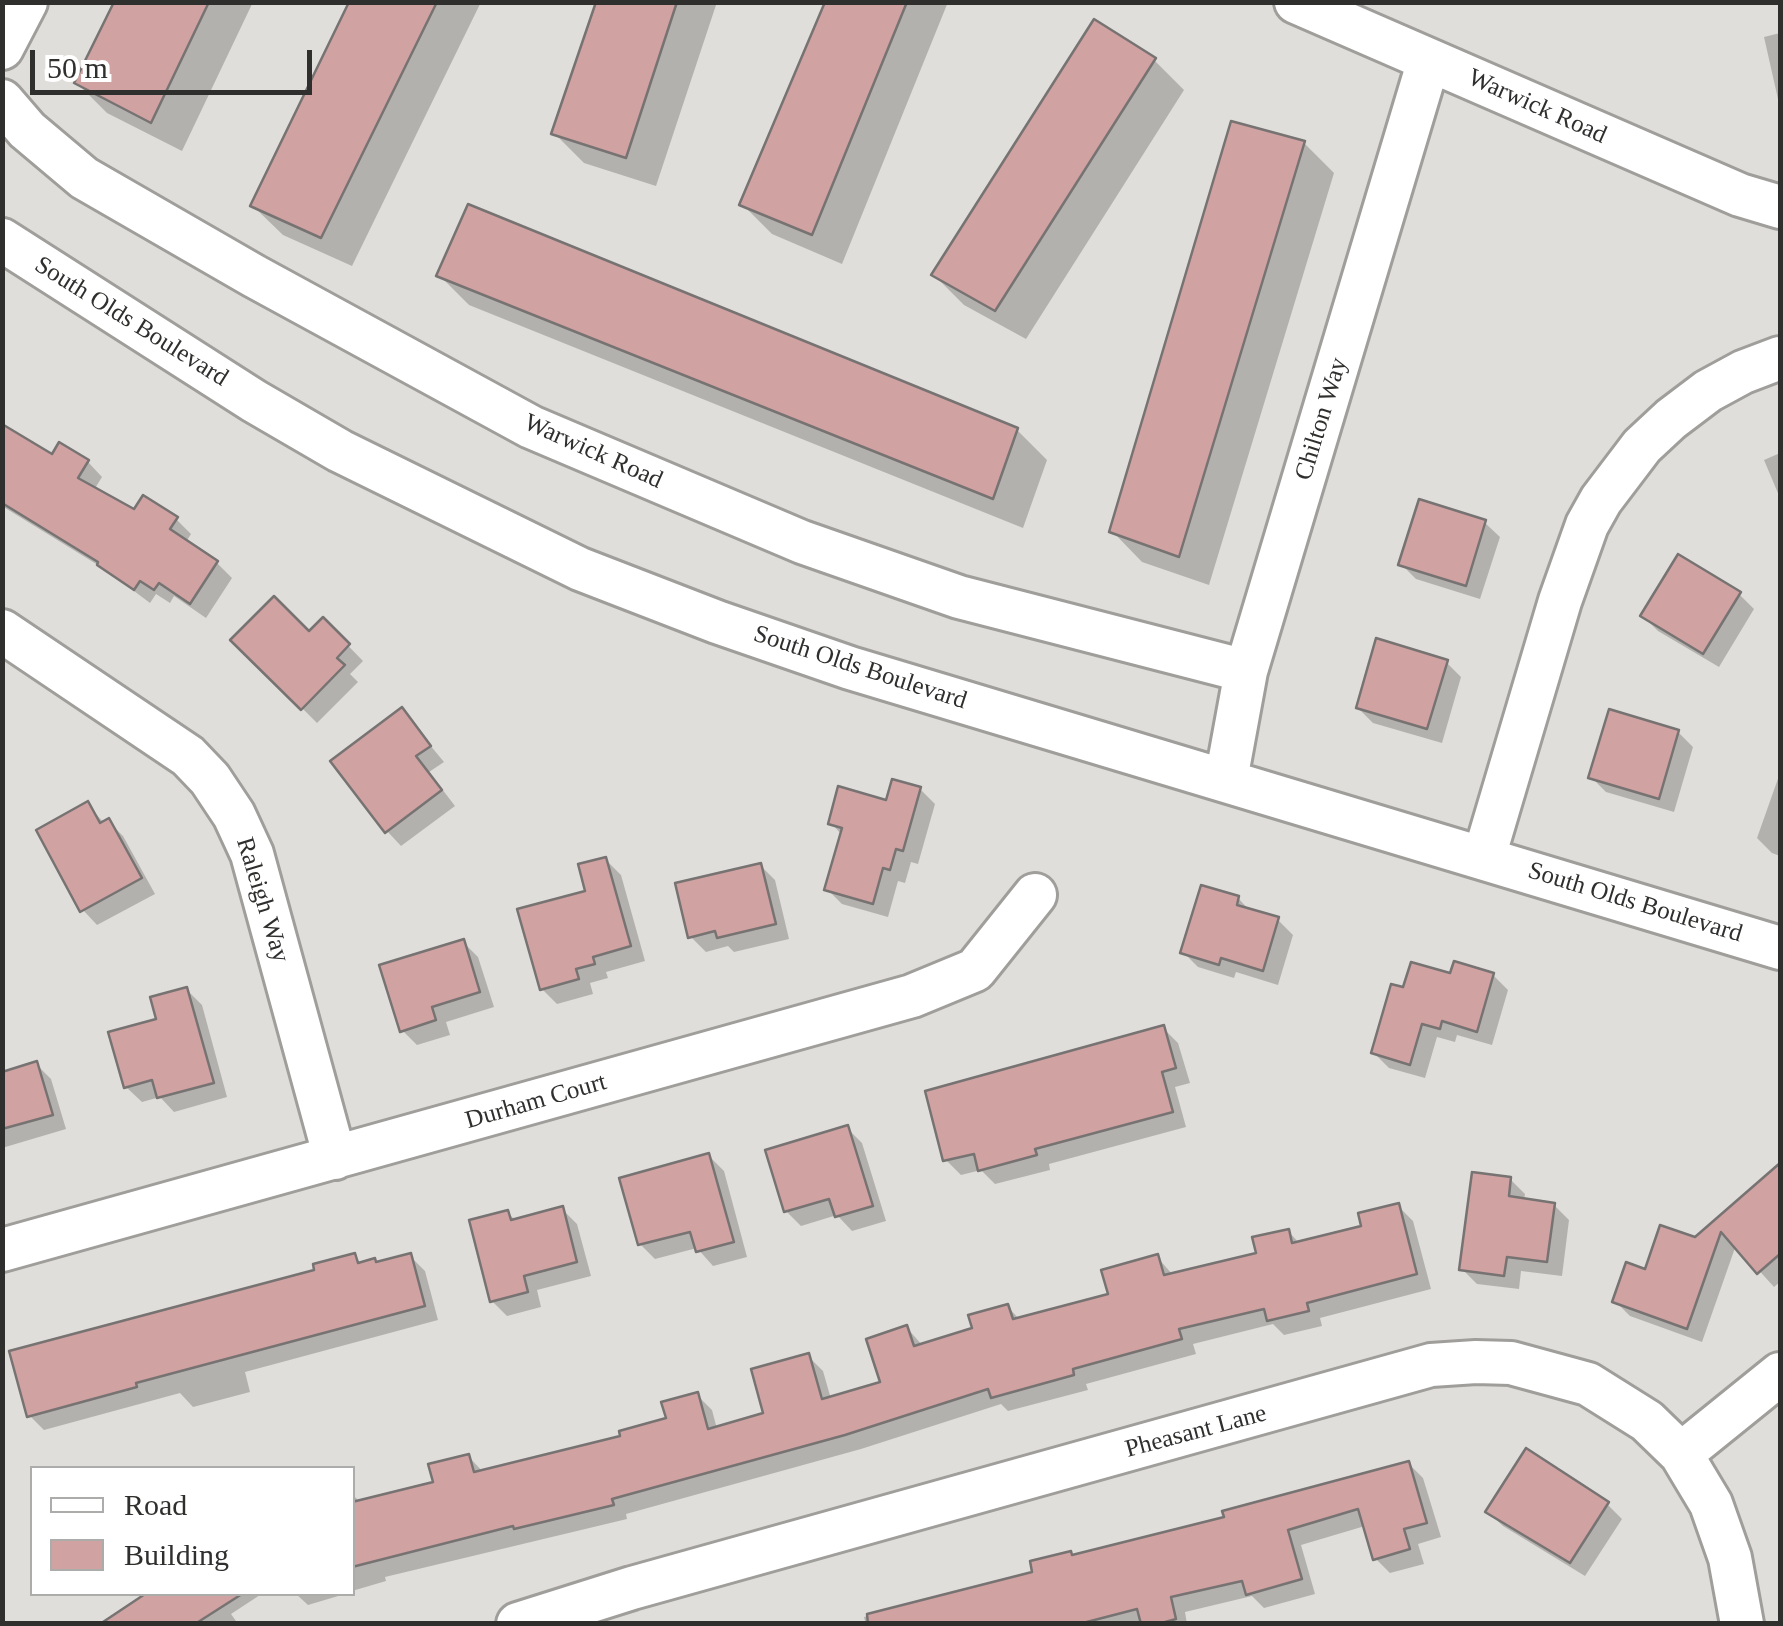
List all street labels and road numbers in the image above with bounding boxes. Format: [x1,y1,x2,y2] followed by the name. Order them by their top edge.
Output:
[1463,63,1611,151] street label: Warwick Road
[29,250,233,394] street label: South Olds Boulevard
[1289,354,1355,484] street label: Chilton Way
[519,408,667,496] street label: Warwick Road
[750,619,970,717] street label: South Olds Boulevard
[229,834,295,966] street label: Raleigh Way
[1524,856,1746,950] street label: South Olds Boulevard
[462,1068,610,1136] street label: Durham Court
[1122,1399,1270,1465] street label: Pheasant Lane

